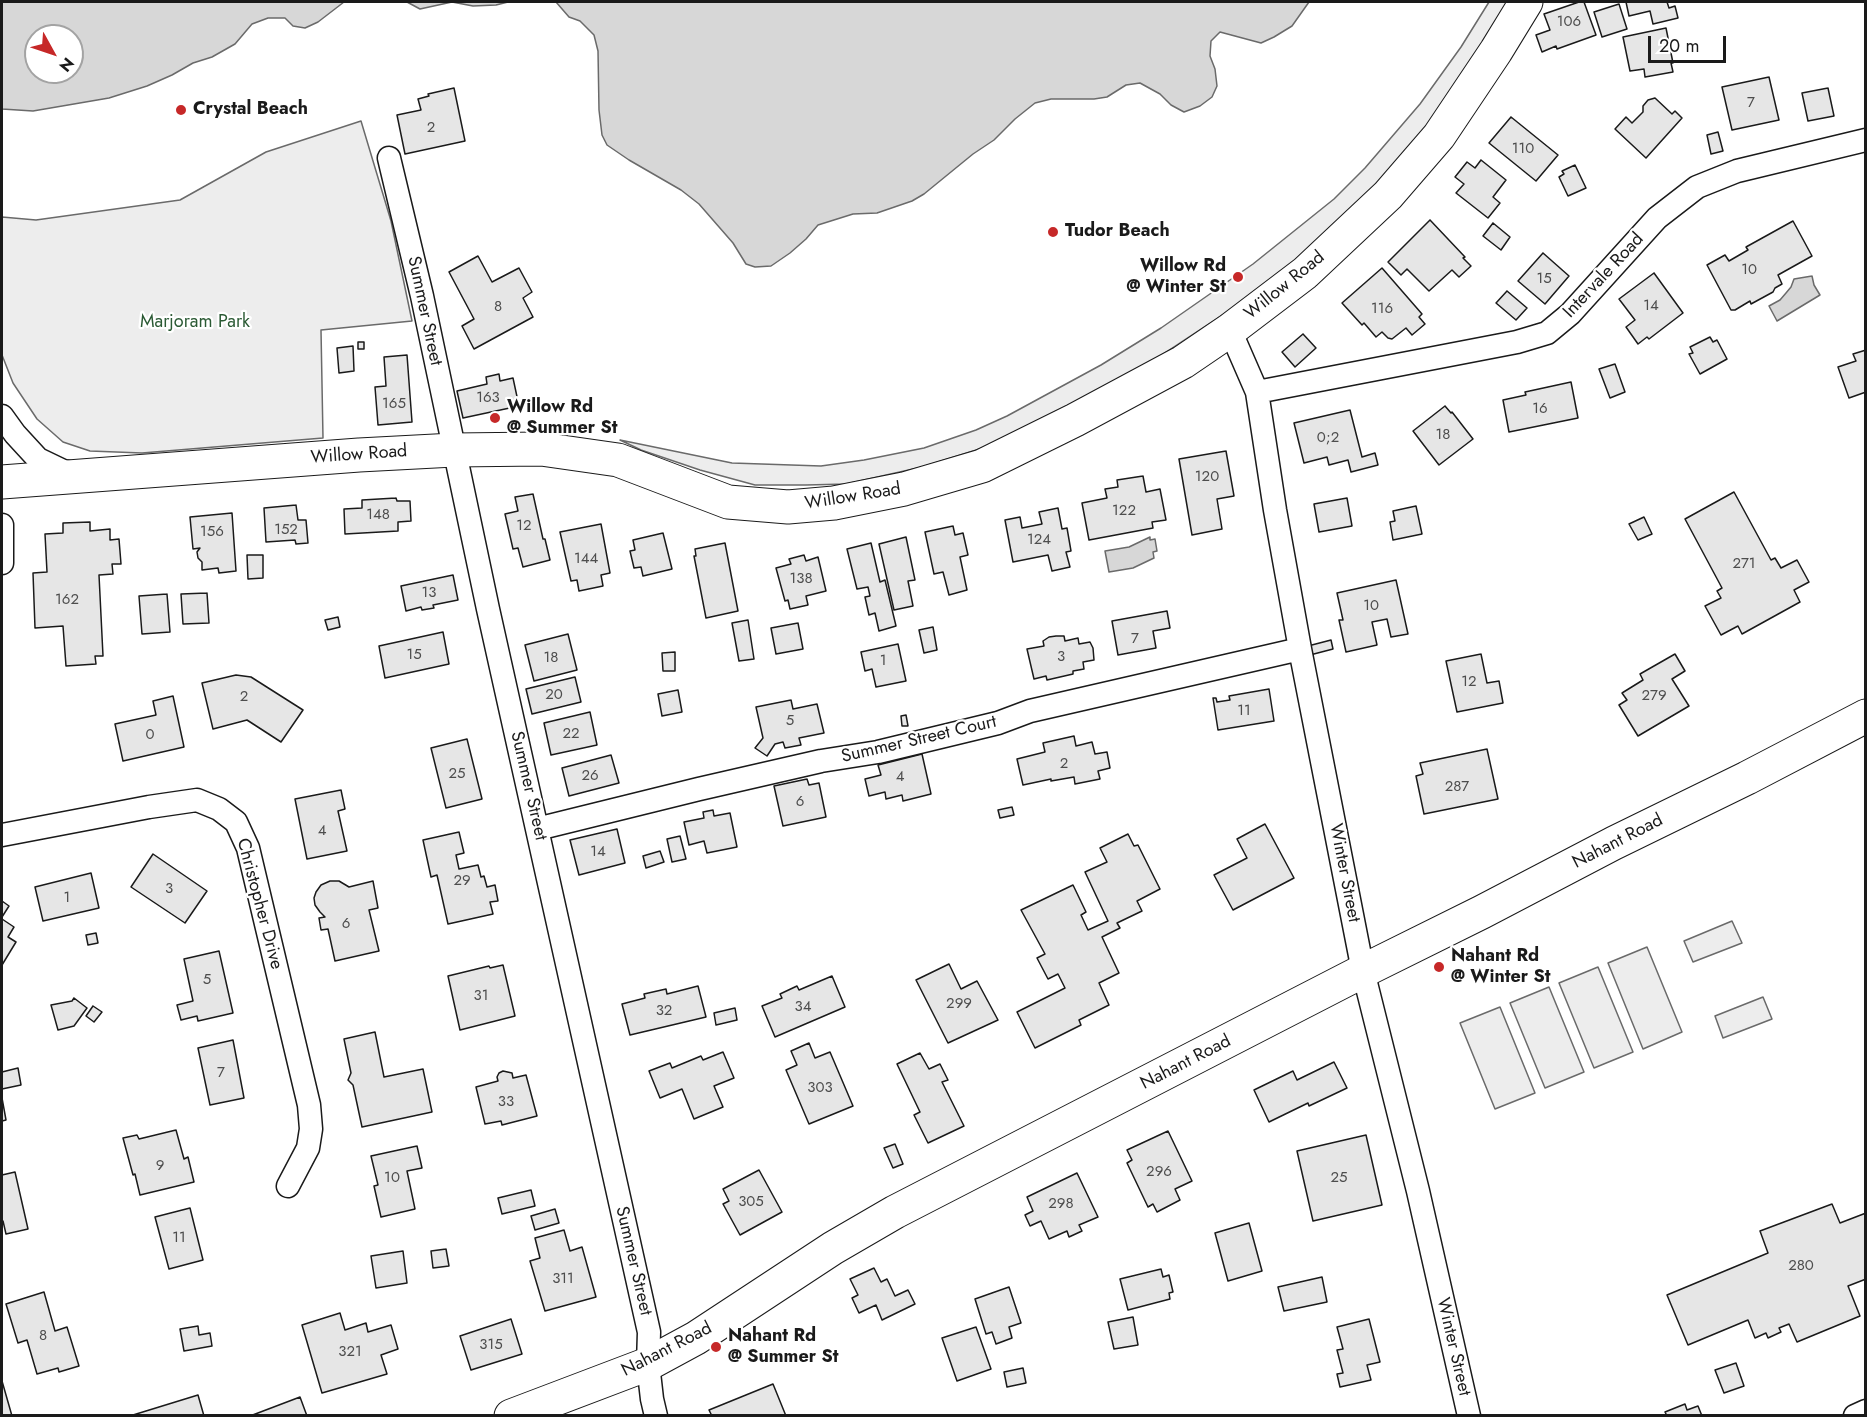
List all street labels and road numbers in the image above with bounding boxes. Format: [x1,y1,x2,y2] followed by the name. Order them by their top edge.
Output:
[1559,229,1649,323] street label: Intervale Road
[1241,247,1329,325] street label: Willow Road
[402,254,446,368] street label: Summer Street
[310,441,408,469] street label: Willow Road
[804,479,902,515] street label: Willow Road
[839,712,999,768] street label: Summer Street Court
[505,729,551,843] street label: Summer Street
[1569,810,1667,874] street label: Nahant Road
[1324,822,1364,924] street label: Winter Street
[231,836,287,972] street label: Christopher Drive
[1137,1031,1235,1095] street label: Nahant Road
[610,1204,656,1318] street label: Summer Street
[1431,1296,1475,1398] street label: Winter Street
[618,1318,716,1382] street label: Nahant Road

